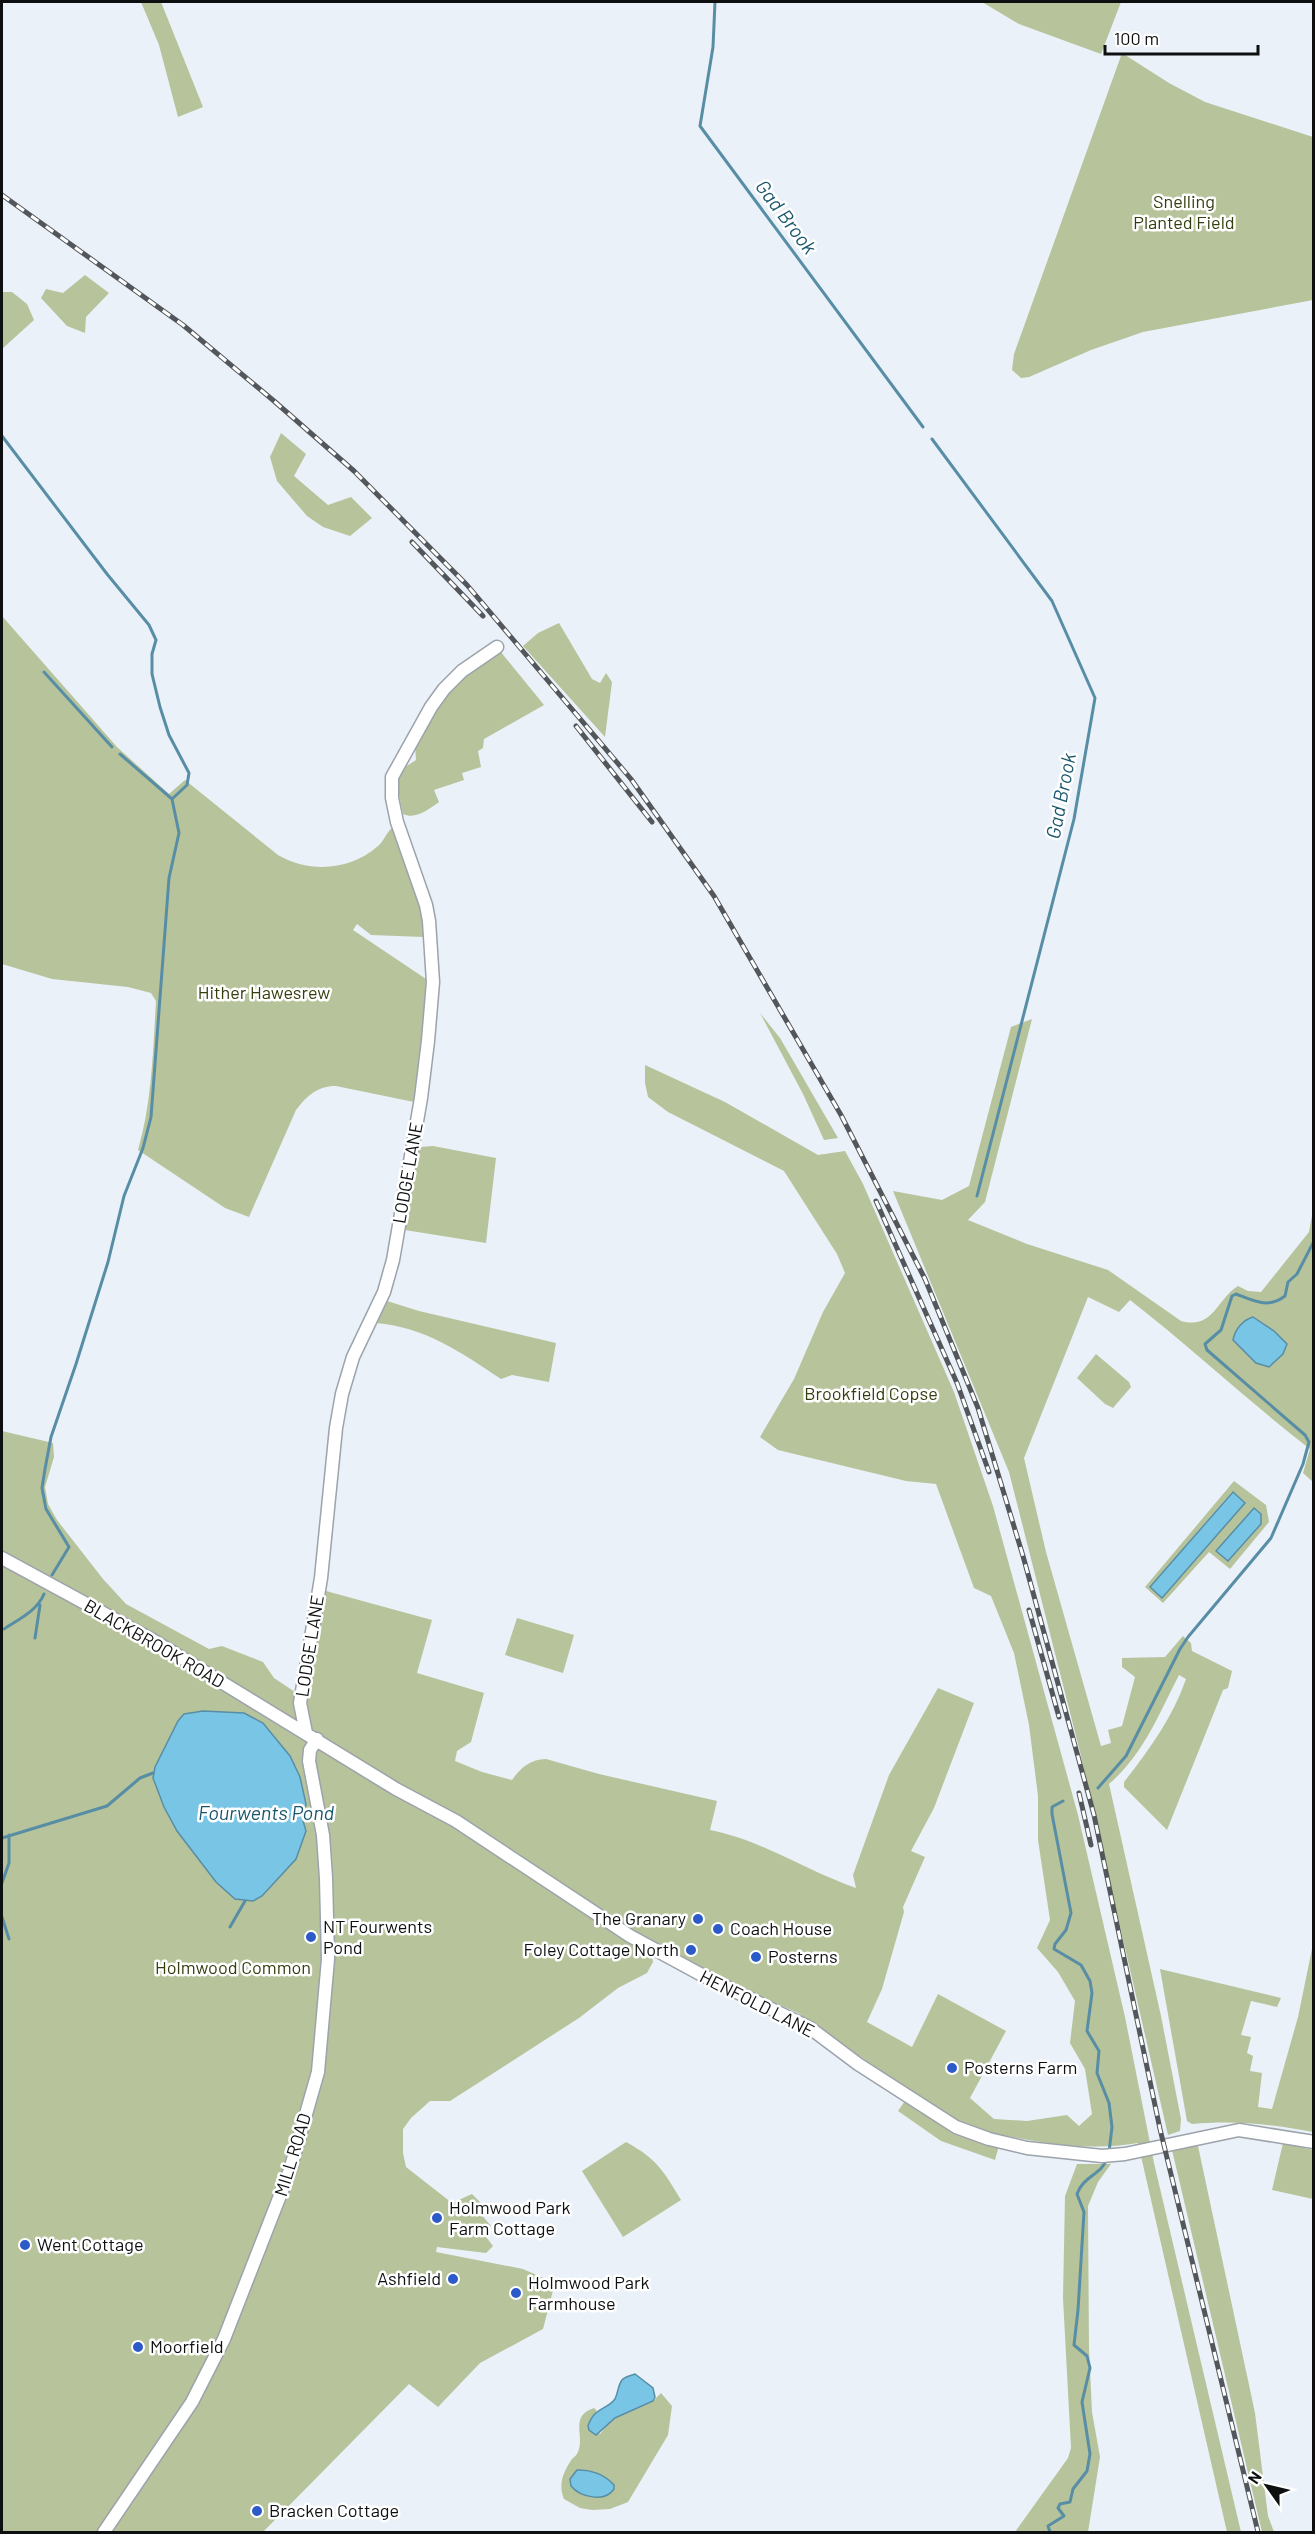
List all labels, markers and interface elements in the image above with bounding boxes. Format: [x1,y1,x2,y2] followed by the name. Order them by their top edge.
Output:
[1105,18,1258,56] scale bar
[1114,27,1159,49] text: 100 m
[751,175,823,258] water label: Gad Brook
[1133,190,1235,233] park label: Snelling Planted Field
[1040,751,1080,841] water label: Gad Brook
[198,981,330,1003] park label: Hither Hawesrew
[387,1120,427,1225] street label: LODGE LANE
[804,1382,938,1404] park label: Brookfield Copse
[290,1593,328,1698] street label: LODGE LANE
[80,1594,229,1692] street label: BLACKBROOK ROAD
[198,1800,334,1824] water label: Fourwents Pond
[592,1907,686,1929] place label: The Granary
[691,1912,705,1926] marker: The Granary
[323,1915,432,1958] place label: NT Fourwents Pond
[730,1917,832,1939] place label: Coach House
[711,1922,725,1936] marker: Coach House
[304,1930,318,1944] marker: NT Fourwents Pond
[524,1938,679,1960] place label: Foley Cottage North
[684,1943,698,1957] marker: Foley Cottage North
[768,1945,838,1967] place label: Posterns
[749,1950,763,1964] marker: Posterns
[155,1956,311,1978] park label: Holmwood Common
[697,1965,818,2041] street label: HENFOLD LANE
[964,2056,1077,2078] place label: Posterns Farm
[945,2061,959,2075] marker: Posterns Farm
[269,2110,315,2199] street label: MILL ROAD
[449,2196,571,2239] place label: Holmwood Park Farm Cottage
[430,2211,444,2225] marker: Holmwood Park Farm Cottage
[37,2233,144,2255] place label: Went Cottage
[18,2238,32,2252] marker: Went Cottage
[377,2267,441,2289] place label: Ashfield
[528,2271,650,2314] place label: Holmwood Park Farmhouse
[446,2272,460,2286] marker: Ashfield
[509,2286,523,2300] marker: Holmwood Park Farmhouse
[150,2335,224,2357] place label: Moorfield
[131,2340,145,2354] marker: Moorfield
[1237,2456,1297,2516] north arrow
[1243,2468,1265,2487] text: N
[269,2499,399,2521] place label: Bracken Cottage
[250,2504,264,2518] marker: Bracken Cottage

